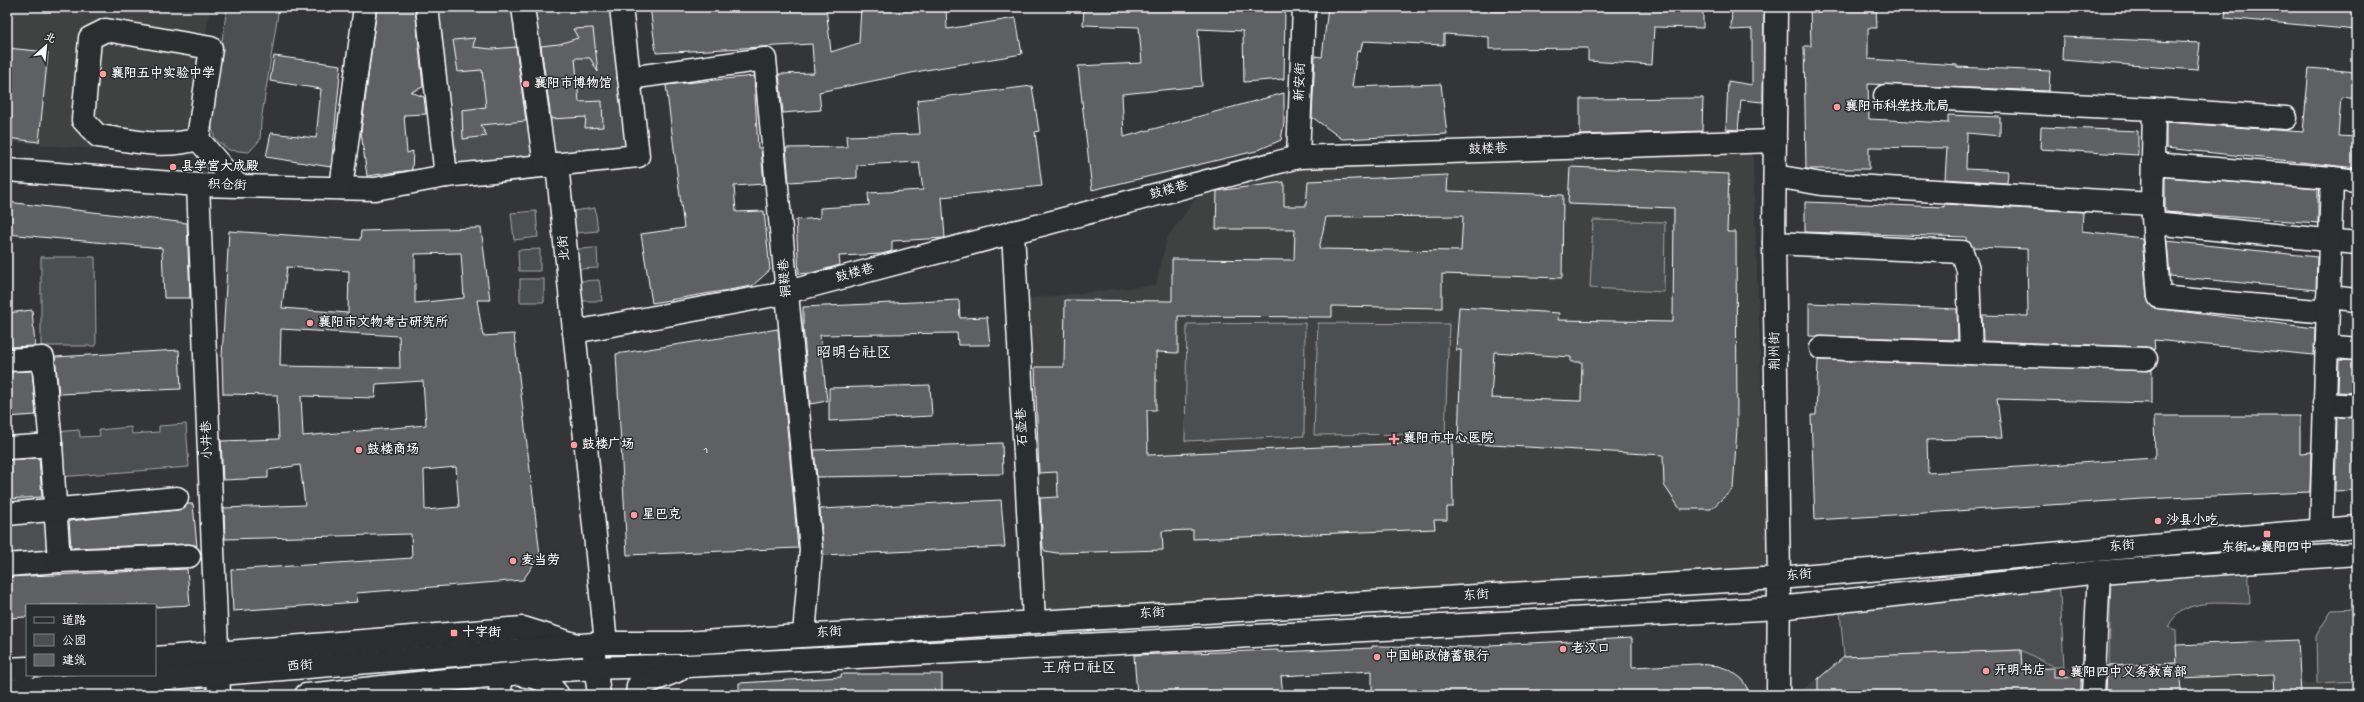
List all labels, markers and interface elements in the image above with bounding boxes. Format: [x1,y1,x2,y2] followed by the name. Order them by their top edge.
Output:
[26,26,66,66] north arrow
[42,31,57,47] text: 北
[1292,62,1309,102] street label: 新安街
[111,66,215,82] place label: 襄阳五中实验中学
[98,69,108,79] marker: 襄阳五中实验中学
[534,75,612,92] place label: 襄阳市博物馆
[521,79,531,89] marker: 襄阳市博物馆
[1845,99,1949,115] place label: 襄阳市科学技术局
[1832,102,1842,112] marker: 襄阳市科学技术局
[1468,141,1508,158] street label: 鼓楼巷
[181,159,259,175] place label: 县学宫大成殿
[168,162,178,172] marker: 县学宫大成殿
[207,177,247,194] street label: 积仓街
[1148,178,1190,203] street label: 鼓楼巷
[555,234,574,262] street label: 北街
[776,258,795,298] street label: 铜鞮巷
[834,261,876,286] street label: 鼓楼巷
[318,314,448,331] place label: 襄阳市文物考古研究所
[305,318,315,328] marker: 襄阳市文物考古研究所
[1766,331,1784,371] street label: 荆州街
[816,345,892,363] district label: 昭明台社区
[1013,407,1032,447] street label: 石壶巷
[199,420,216,460] street label: 小井巷
[1403,430,1494,447] place label: 襄阳市中心医院
[1388,433,1400,445] marker: 襄阳市中心医院
[582,437,634,453] place label: 鼓楼广场
[569,440,579,450] marker: 鼓楼广场
[367,441,419,458] place label: 鼓楼商场
[354,445,364,455] marker: 鼓楼商场
[703,445,708,457] house number: 1
[642,507,681,523] place label: 星巴克
[629,510,639,520] marker: 星巴克
[2166,513,2218,529] place label: 沙县小吃
[2153,516,2163,526] marker: 沙县小吃
[2262,529,2272,539] marker: 东街，襄阳四中
[2108,537,2136,556] street label: 东街
[2221,540,2313,556] place label: 东街，襄阳四中
[521,553,560,569] place label: 麦当劳
[508,556,518,566] marker: 麦当劳
[1785,566,1813,585] street label: 东街
[1463,587,1489,604] street label: 东街
[26,604,156,676] legend
[1139,605,1165,622] street label: 东街
[62,614,86,629] text: 道路
[816,624,842,641] street label: 东街
[462,625,502,641] place label: 十字街
[449,628,459,638] marker: 十字街
[62,634,86,649] text: 公园
[1571,641,1610,657] place label: 老汉口
[1558,644,1568,654] marker: 老汉口
[1385,649,1489,665] place label: 中国邮政储蓄银行
[1372,652,1382,662] marker: 中国邮政储蓄银行
[62,654,86,669] text: 建筑
[286,657,314,676] street label: 西街
[1041,660,1117,678] district label: 王府口社区
[1994,663,2046,679] place label: 开明书店
[2070,665,2187,681] place label: 襄阳四中义务教育部
[1981,666,1991,676] marker: 开明书店
[2057,668,2067,678] marker: 襄阳四中义务教育部

